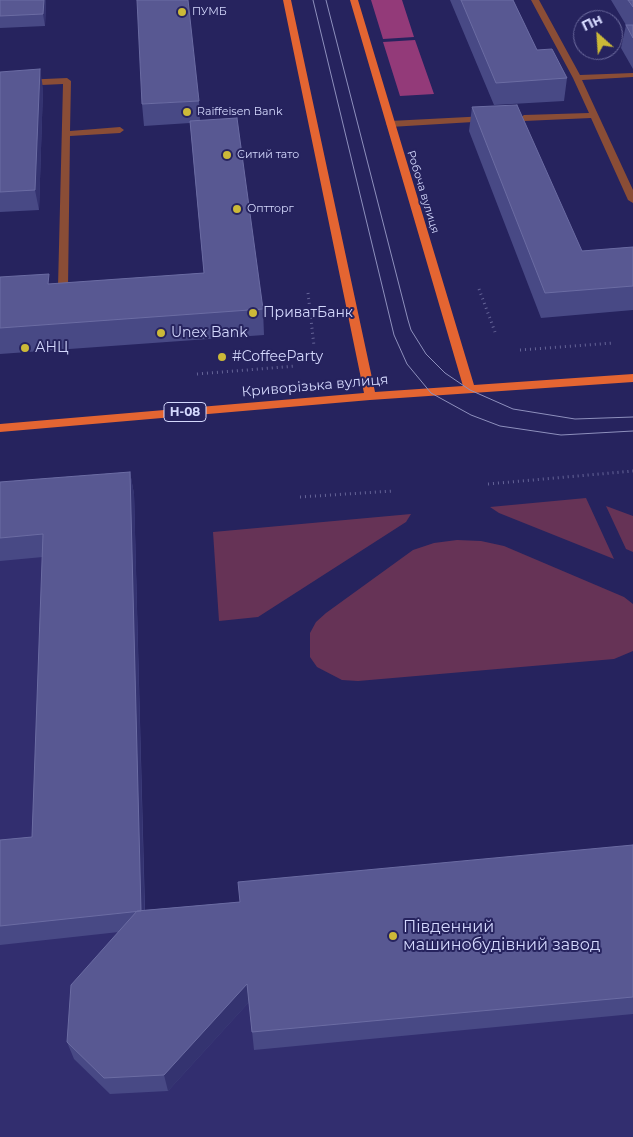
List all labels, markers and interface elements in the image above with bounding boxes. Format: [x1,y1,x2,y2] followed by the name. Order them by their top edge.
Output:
[192,5,227,19] place label: ПУМБ
[176,6,188,18] marker: ПУМБ
[573,10,623,60] north arrow
[578,10,605,35] text: Пн
[197,105,282,119] place label: Raiffeisen Bank
[181,106,193,118] marker: Raiffeisen Bank
[237,148,299,162] place label: Ситий тато
[221,149,233,161] marker: Ситий тато
[404,149,442,235] street label: Робоча вулиця
[247,202,294,216] place label: Оптторг
[231,203,243,215] marker: Оптторг
[263,305,353,321] place label: ПриватБанк
[247,307,259,319] marker: ПриватБанк
[171,325,248,341] place label: Unex Bank
[155,327,167,339] marker: Unex Bank
[35,340,68,356] place label: АНЦ
[19,342,31,354] marker: АНЦ
[232,349,323,365] place label: #CoffeeParty
[216,351,228,363] marker: #CoffeeParty
[241,371,389,401] street label: Криворізька вулиця
[164,402,206,422] road number: Н-08
[403,917,600,955] place label: Південний машинобудівний завод
[387,930,399,942] marker: Південний машинобудівний завод

